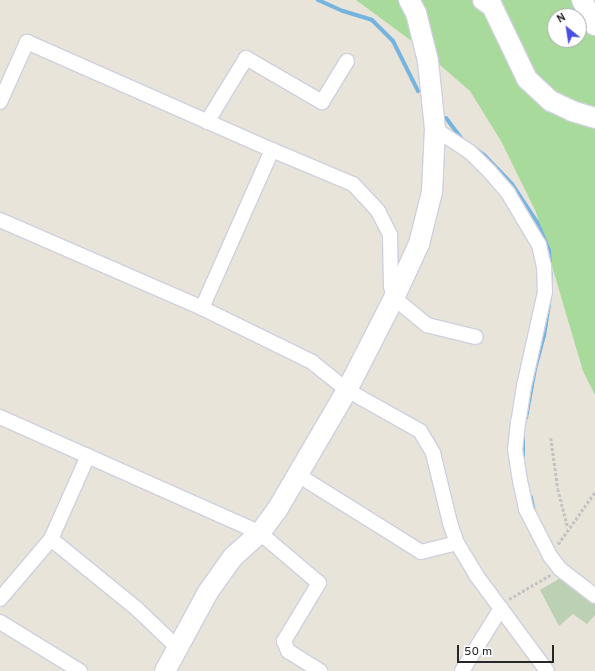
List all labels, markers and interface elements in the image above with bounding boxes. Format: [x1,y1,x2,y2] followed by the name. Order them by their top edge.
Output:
[547,8,587,48] north arrow
[555,10,568,27] text: N
[459,637,556,663] scale bar
[464,644,492,660] text: 50 m

